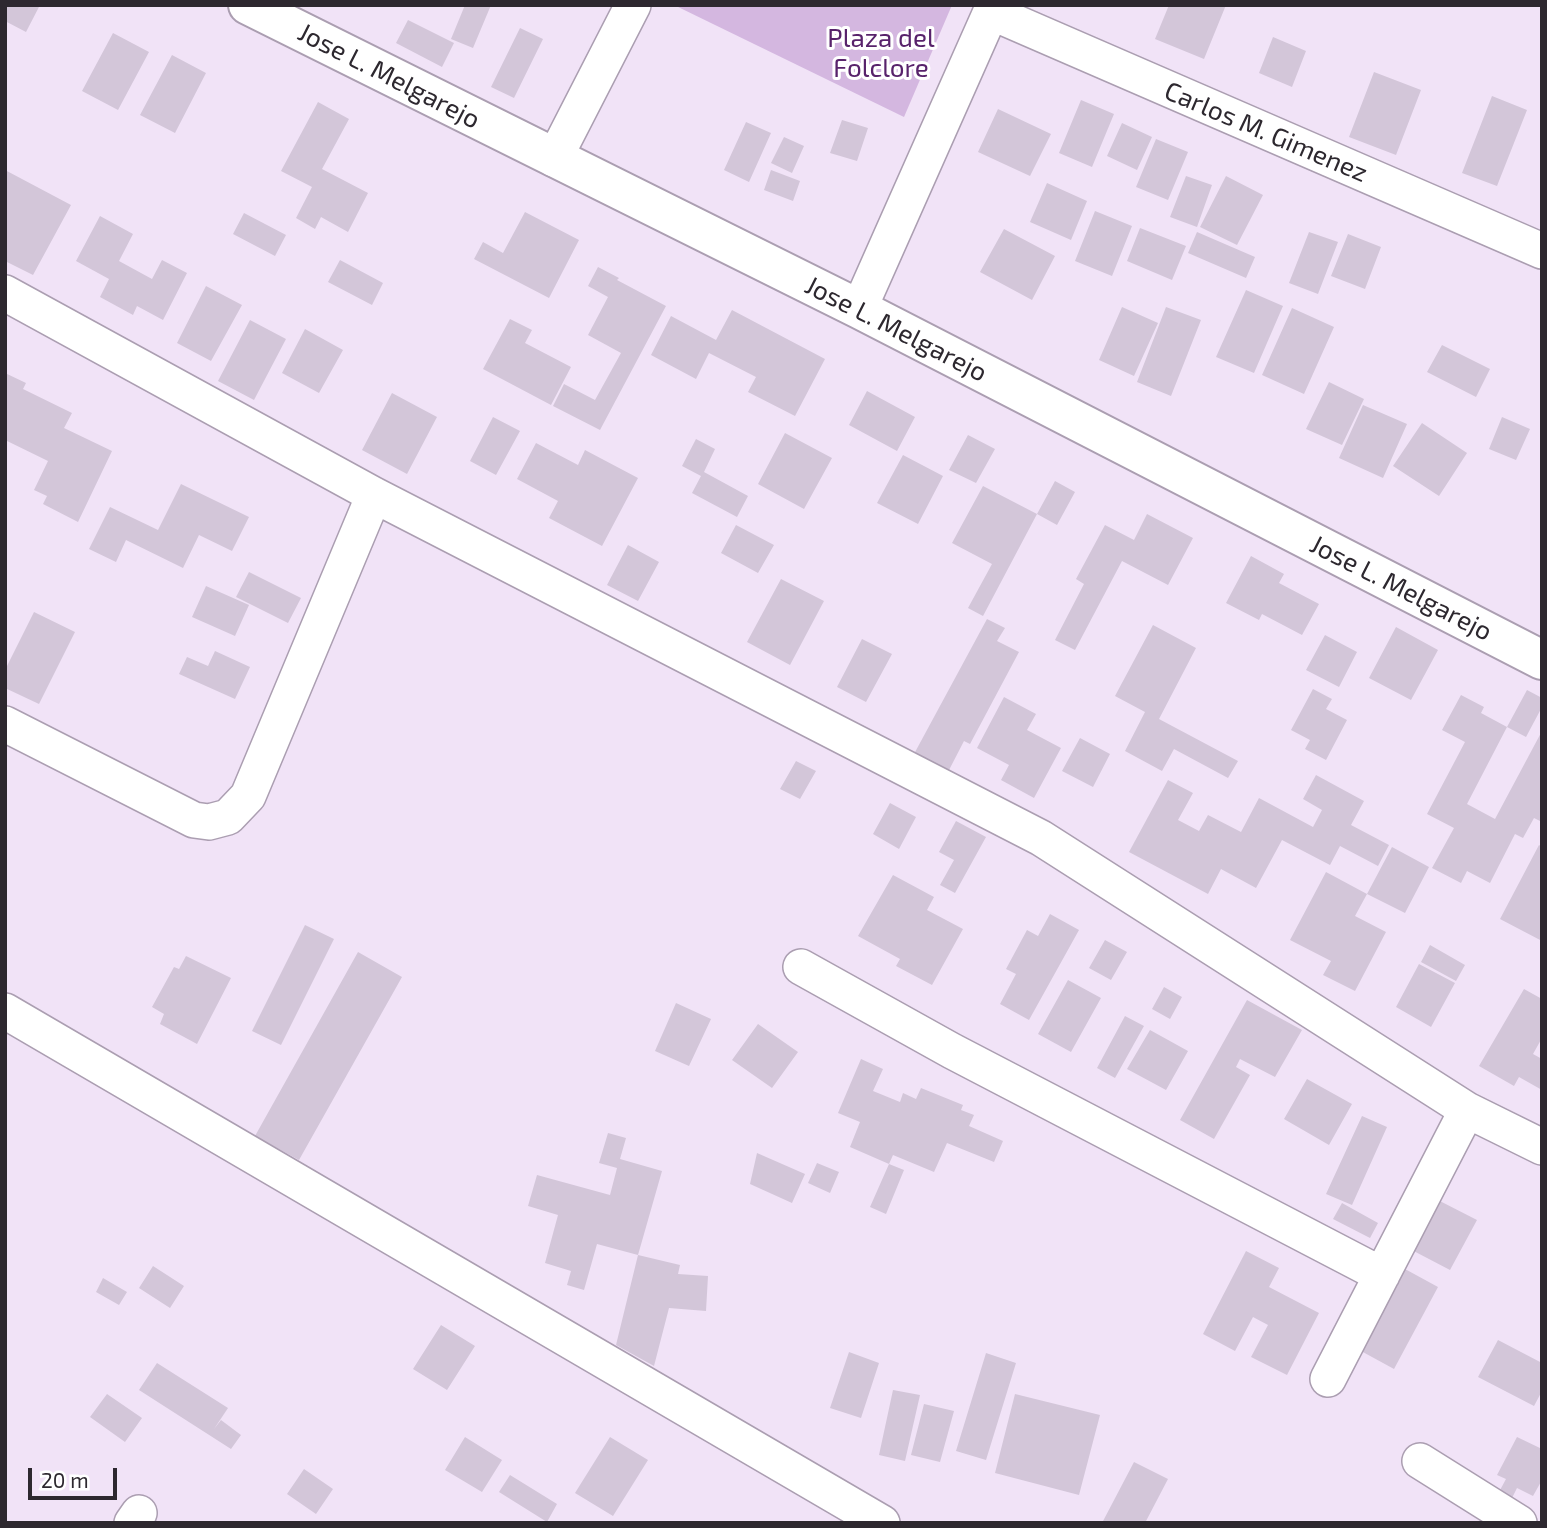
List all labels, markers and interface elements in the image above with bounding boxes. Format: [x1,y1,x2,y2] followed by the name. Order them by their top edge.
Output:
[293,17,485,135] street label: Jose L. Melgarejo
[827,22,935,84] park label: Plaza del Folclore
[1160,75,1372,189] street label: Carlos M. Gimenez
[800,270,992,388] street label: Jose L. Melgarejo
[1305,529,1497,647] street label: Jose L. Melgarejo
[32,1454,121,1498] scale bar
[41,1467,89,1492] text: 20 m

